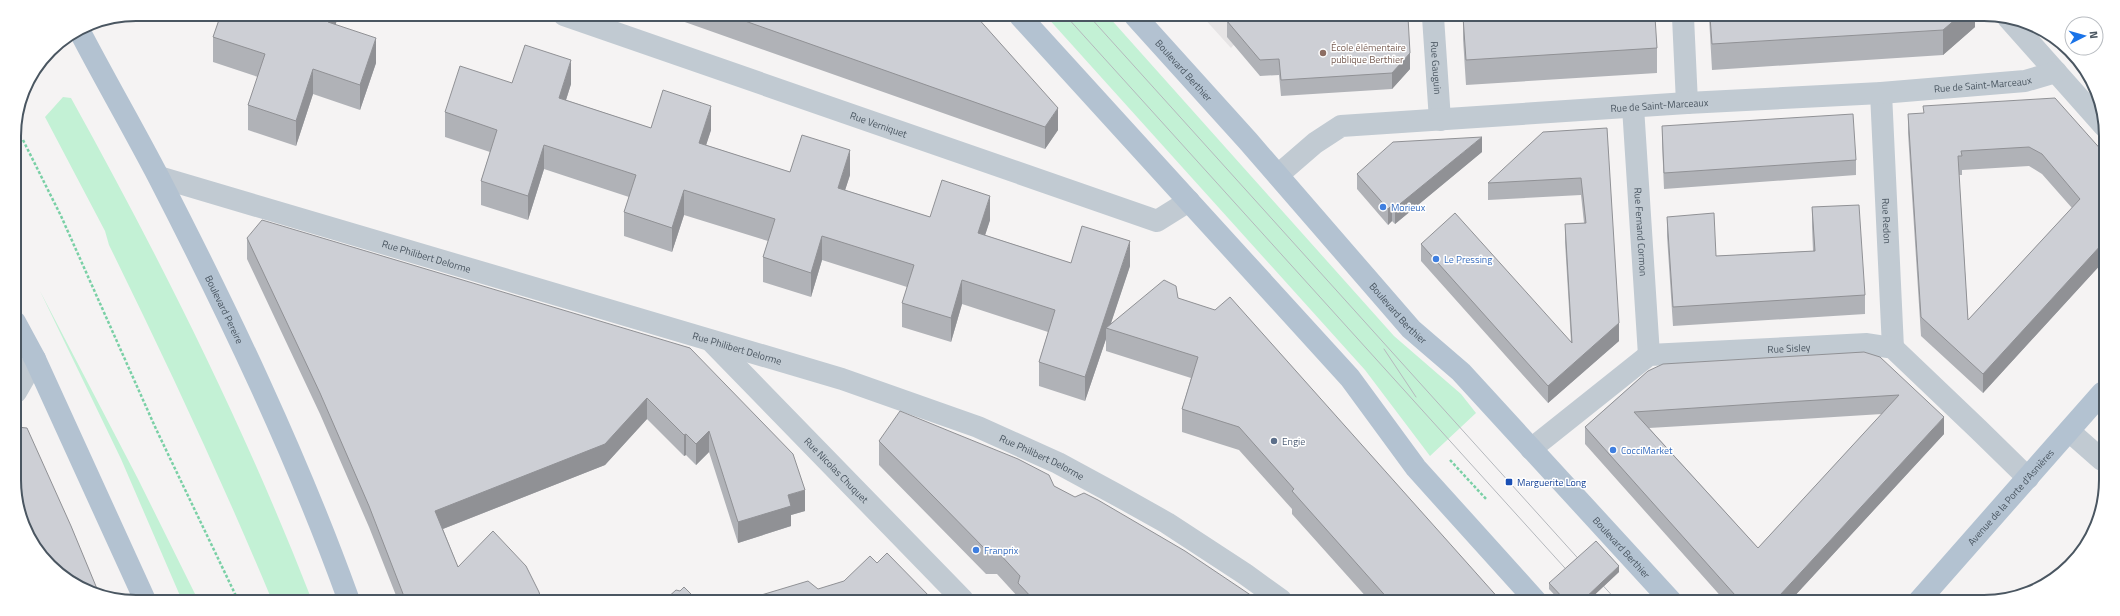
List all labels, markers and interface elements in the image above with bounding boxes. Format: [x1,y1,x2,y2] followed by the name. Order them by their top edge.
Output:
[2064,16,2104,56] north arrow
[2086,30,2102,40] text: N
[1152,36,1216,105] street label: Boulevard Berthier
[1331,40,1406,67] place label: École élémentaire publique Berthier
[1427,41,1445,95] street label: Rue Gauguin
[1318,48,1328,58] marker: École élémentaire publique Berthier
[1933,72,2034,97] street label: Rue de Saint-Marceaux
[1610,95,1709,116] street label: Rue de Saint-Marceaux
[848,108,909,142] street label: Rue Verniquet
[1630,187,1651,277] street label: Rue Fernand Cormon
[1878,198,1895,244] street label: Rue Redon
[1391,200,1426,215] place label: Morieux
[1378,202,1388,212] marker: Morieux
[380,236,473,277] street label: Rue Philibert Delorme
[1444,252,1492,267] place label: Le Pressing
[1431,254,1441,264] marker: Le Pressing
[201,273,247,346] street label: Boulevard Pereire
[1366,279,1430,348] street label: Boulevard Berthier
[691,328,783,369] street label: Rue Philibert Delorme
[1767,340,1811,357] street label: Rue Sisley
[997,431,1087,484] street label: Rue Philibert Delorme
[801,434,872,507] street label: Rue Nicolas Chuquet
[1282,434,1305,449] place label: Engie
[1269,436,1279,446] marker: Engie
[1621,443,1673,458] place label: CocciMarket
[1608,445,1618,455] marker: CocciMarket
[1964,445,2058,549] street label: Avenue de la Porte d'Asnières
[1517,475,1586,490] place label: Marguerite Long
[1504,477,1514,487] marker: Marguerite Long
[1589,513,1654,582] street label: Boulevard Berthier
[984,543,1019,558] place label: Franprix
[971,545,981,555] marker: Franprix

